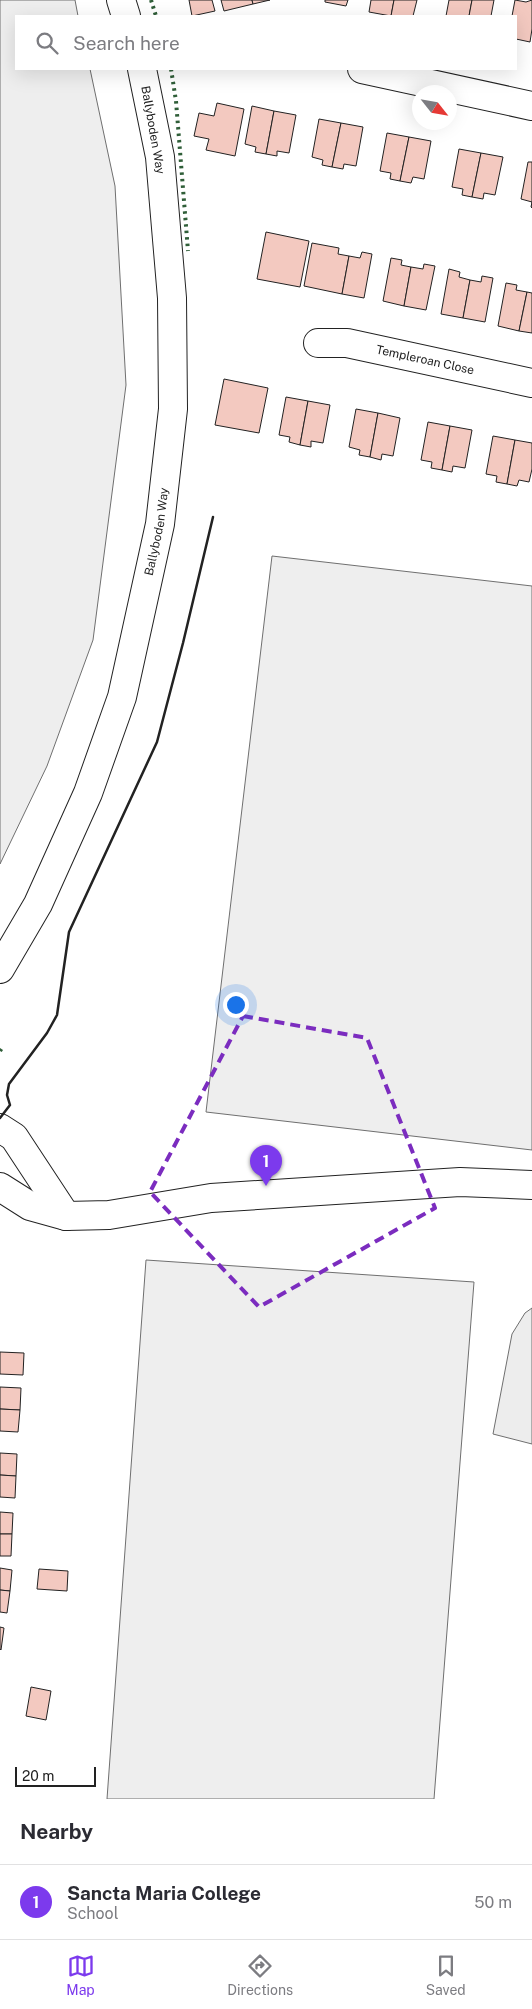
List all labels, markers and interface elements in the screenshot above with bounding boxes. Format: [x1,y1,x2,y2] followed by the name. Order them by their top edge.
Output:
[15,15,517,70] search box
[33,29,61,57] icon: search
[73,32,180,54] text: Search here
[138,85,168,176] street label: Ballyboden Way
[412,85,457,130] north arrow
[375,343,476,377] street label: Templeroan Close
[142,486,171,577] street label: Ballyboden Way
[223,992,249,1018] your location
[250,1145,282,1186] pin: 1
[15,1764,96,1787] scale bar
[22,1768,54,1784] text: 20 m
[20,1819,93,1844] text: Nearby
[67,1882,261,1904] text: Sancta Maria College
[33,1893,39,1912] text: 1
[474,1893,512,1912] text: 50 m
[67,1904,118,1923] text: School
[66,1952,95,1998] tab: Map
[227,1952,293,1998] tab: Directions
[426,1952,466,1998] tab: Saved

